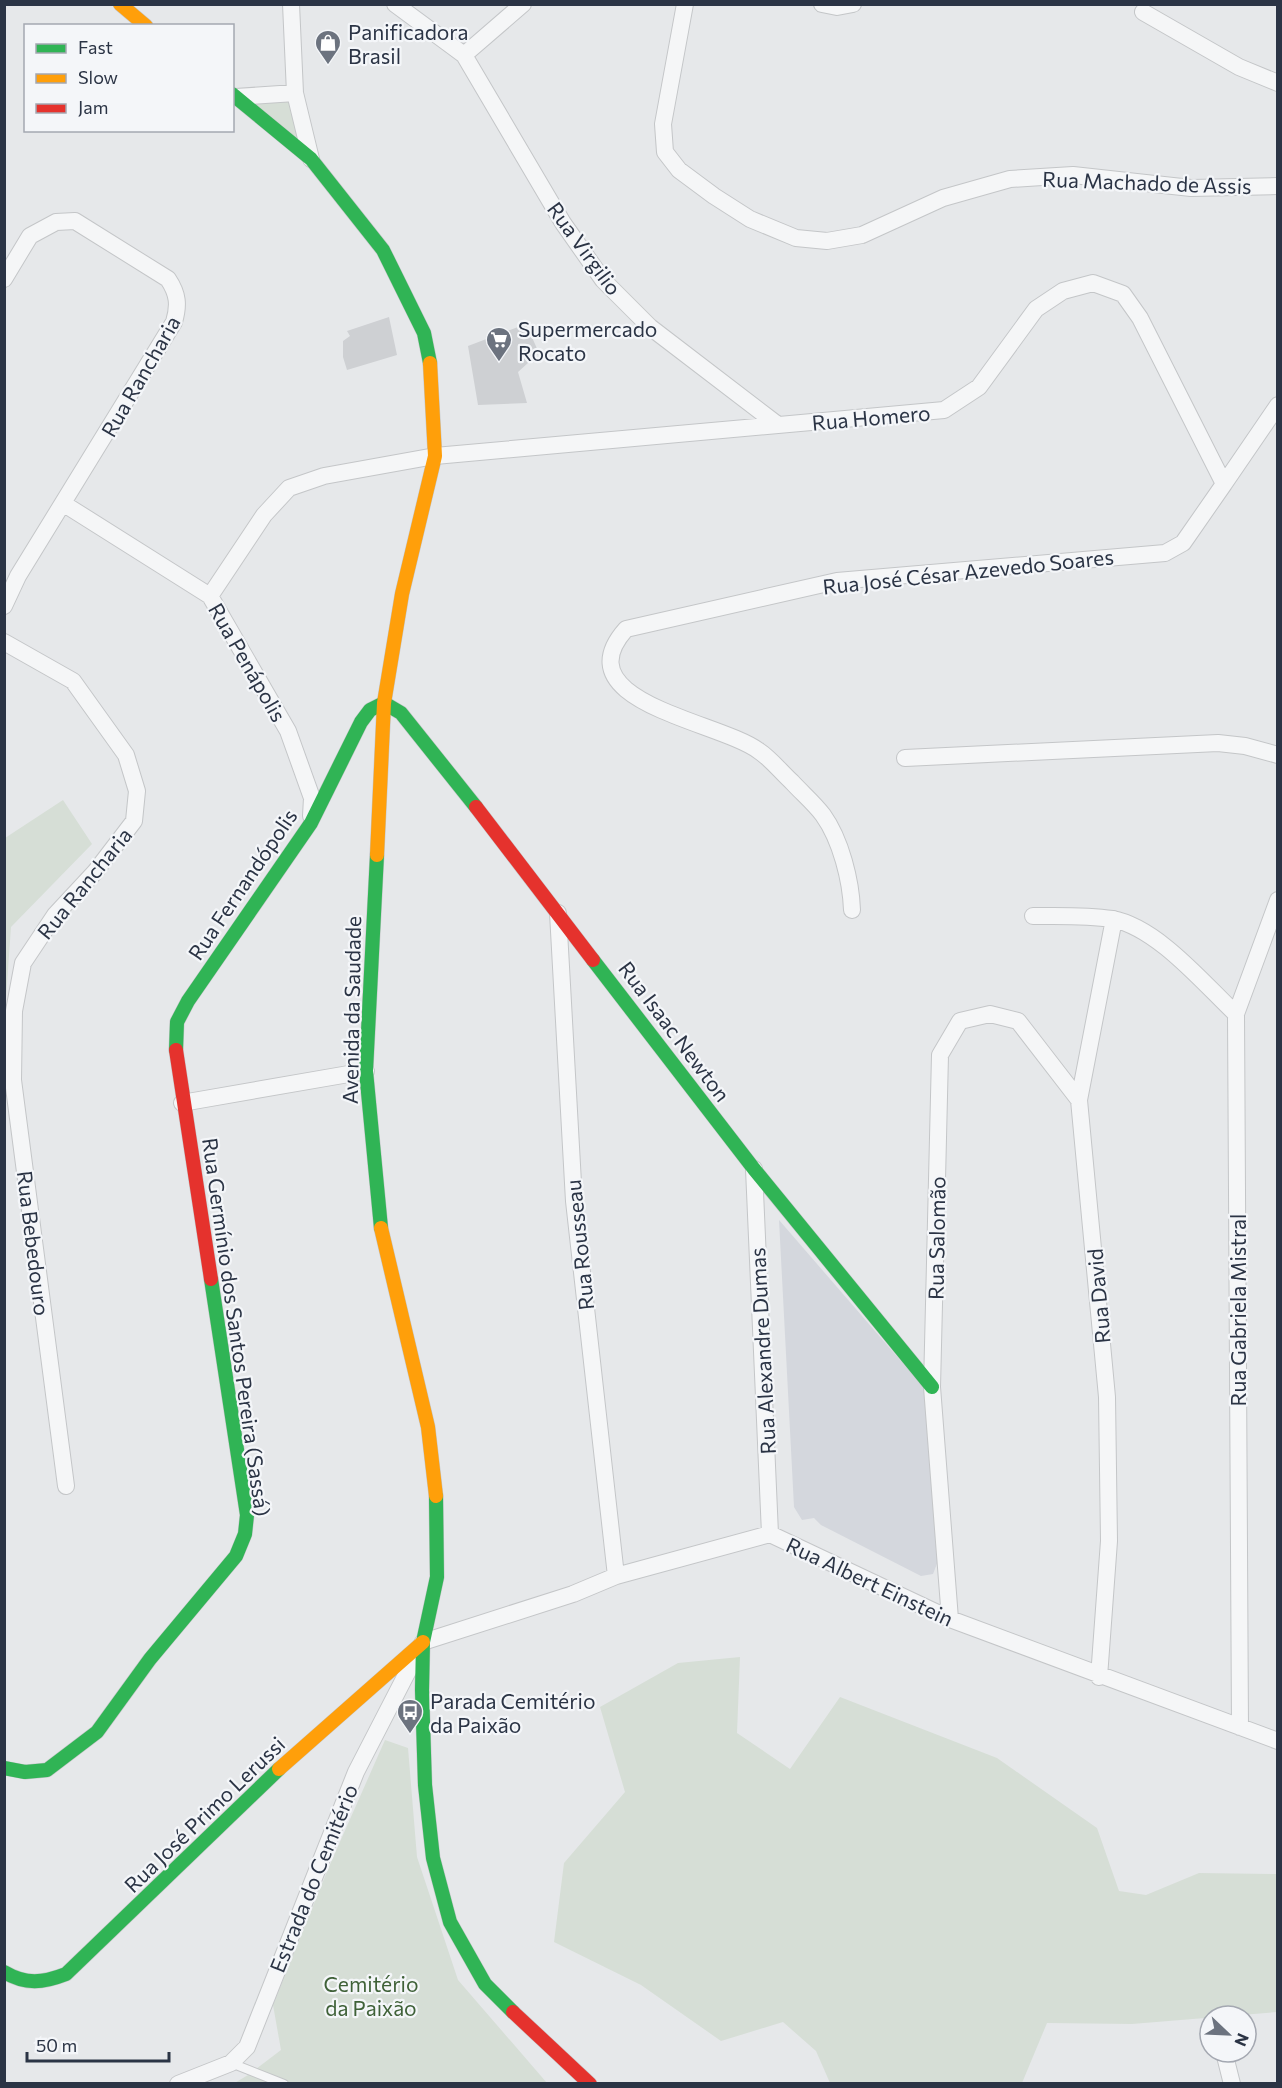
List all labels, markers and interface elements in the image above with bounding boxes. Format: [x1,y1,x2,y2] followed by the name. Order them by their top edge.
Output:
[348,19,469,68] place label: Panificadora Brasil
[24,24,234,132] legend
[313,28,343,66] shop icon: Panificadora Brasil
[78,36,113,58] text: Fast
[78,66,118,88] text: Slow
[78,96,108,118] text: Jam
[1042,166,1252,198] street label: Rua Machado de Assis
[543,197,627,299] street label: Rua Virgilio
[95,311,185,441] street label: Rua Rancharia
[518,316,657,365] place label: Supermercado Rocato
[484,325,514,363] supermarket icon: Supermercado Rocato
[811,399,931,435] street label: Rua Homero
[821,543,1115,599] street label: Rua José César Azevedo Soares
[204,598,292,726] street label: Rua Penápolis
[182,804,302,964] street label: Rua Fernandópolis
[32,822,136,944] street label: Rua Rancharia
[337,916,365,1104] street label: Avenida da Saudade
[614,956,736,1106] street label: Rua Isaac Newton
[198,1136,276,1518] street label: Rua Germínio dos Santos Pereira (Sassá)
[13,1169,55,1317] street label: Rua Bebedouro
[922,1176,950,1300] street label: Rua Salomão
[560,1178,598,1312] street label: Rua Rousseau
[1225,1214,1250,1406] street label: Rua Gabriela Mistral
[744,1247,780,1455] street label: Rua Alexandre Dumas
[1081,1247,1115,1345] street label: Rua David
[783,1531,957,1631] street label: Rua Albert Einstein
[430,1688,596,1737] place label: Parada Cemitério da Paixão
[395,1697,425,1735] bus stop icon: Parada Cemitério da Paixão
[119,1731,289,1897] street label: Rua José Primo Lerussi
[264,1780,362,1976] street label: Estrada do Cemitério
[323,1971,419,2020] park label: Cemitério da Paixão
[1198,2004,1258,2064] north arrow
[27,2025,170,2063] scale bar
[1231,2031,1253,2049] text: N
[36,2034,77,2056] text: 50 m

